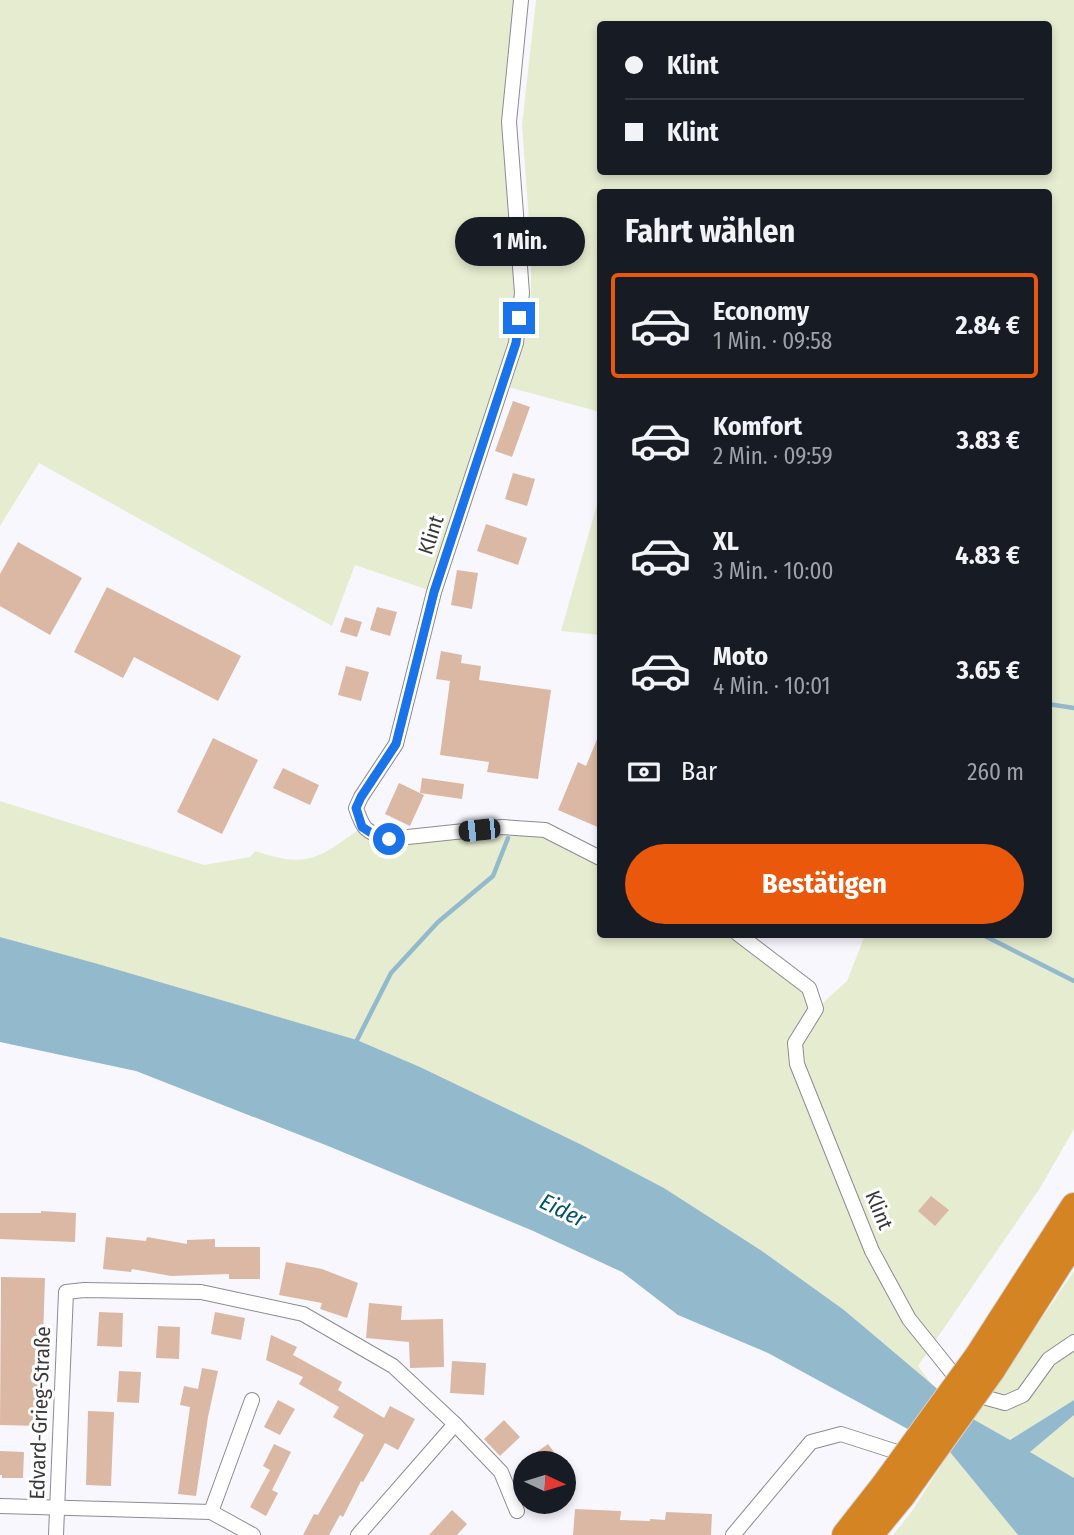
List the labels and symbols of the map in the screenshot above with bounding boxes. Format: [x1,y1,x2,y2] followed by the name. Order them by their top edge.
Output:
[454,216,584,266] callout: 1 Min.
[503,302,535,334] route end
[412,512,450,558] street label: Klint
[458,817,501,843] car
[373,823,405,855] route start
[535,1187,592,1234] water label: Eider
[859,1187,899,1233] street label: Klint
[24,1326,56,1500] street label: Edvard-Grieg-Straße
[513,1451,576,1514] north arrow

